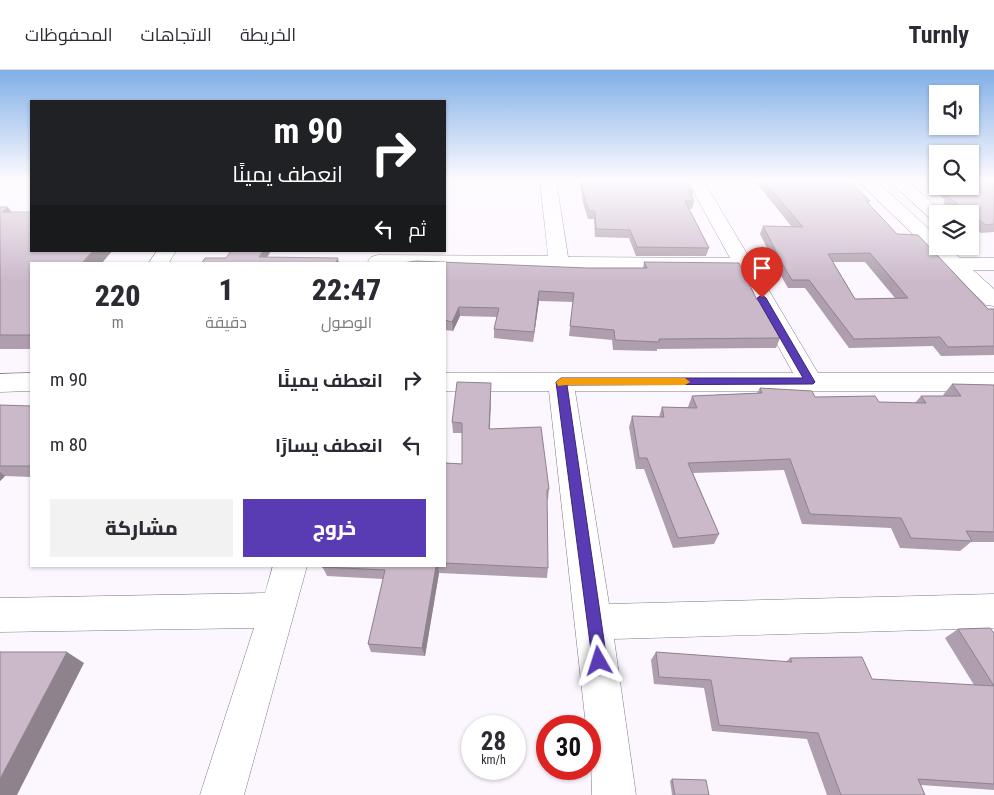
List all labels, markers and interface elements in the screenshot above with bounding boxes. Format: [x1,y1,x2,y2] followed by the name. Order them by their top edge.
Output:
[908,21,969,49] text: Turnly
[25,24,113,45] text: المحفوظات
[141,24,212,45] text: الاتجاهات
[240,24,296,45] text: الخريطة
[929,85,979,255] map controls
[929,85,979,135] button: sound
[274,111,343,152] text: 90 m
[361,120,426,185] icon: right
[929,145,979,195] button: search
[232,162,343,187] text: انعطف يمينًا
[929,205,979,255] button: layers
[370,215,398,243] icon: left
[408,218,426,241] text: ثم
[741,247,783,298] pin
[748,254,776,282] icon: arrive
[219,272,234,307] text: 1
[312,272,381,307] text: 22:47
[95,278,141,313] text: 220
[112,313,124,332] text: m
[205,313,247,332] text: دقيقة
[321,313,372,332] text: الوصول
[398,366,426,394] icon: right
[50,368,87,391] text: 90 m
[277,369,383,392] text: انعطف يمينًا
[398,431,426,459] icon: left
[50,433,87,456] text: 80 m
[275,434,383,457] text: انعطف يسارًا
[50,499,233,557] button: مشاركة
[243,499,426,557] button: خروج
[572,634,624,686] position arrow
[536,715,601,780] speed limit sign: 30
[481,727,506,756] text: 28
[481,753,506,767] text: km/h

